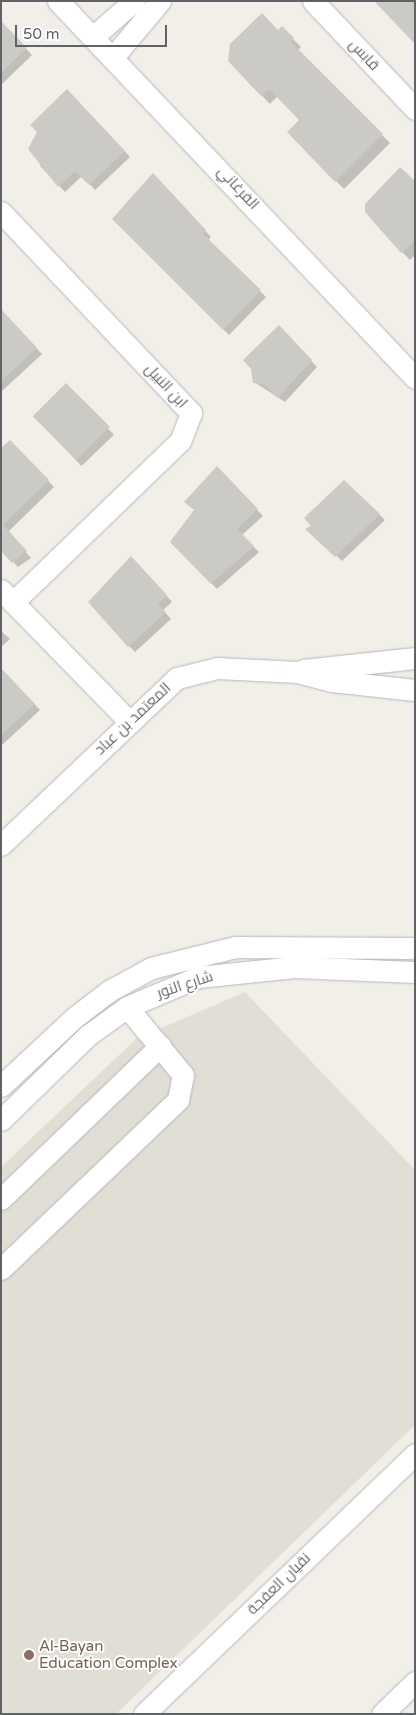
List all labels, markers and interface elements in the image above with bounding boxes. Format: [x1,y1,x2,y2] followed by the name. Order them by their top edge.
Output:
[18,15,170,47] scale bar
[23,25,60,43] text: 50 m
[345,36,383,74] street label: قابس
[213,163,263,213] street label: الفرغاني
[141,360,191,412] street label: ابن النبيل
[91,679,175,759] street label: المعتمد بن عباد
[155,967,215,1003] street label: شارع النور
[244,1549,314,1619] street label: نقيان العفجة
[39,1637,178,1672] place label: Al-Bayan Education Complex
[23,1649,35,1661] marker: Al-Bayan Education Complex

